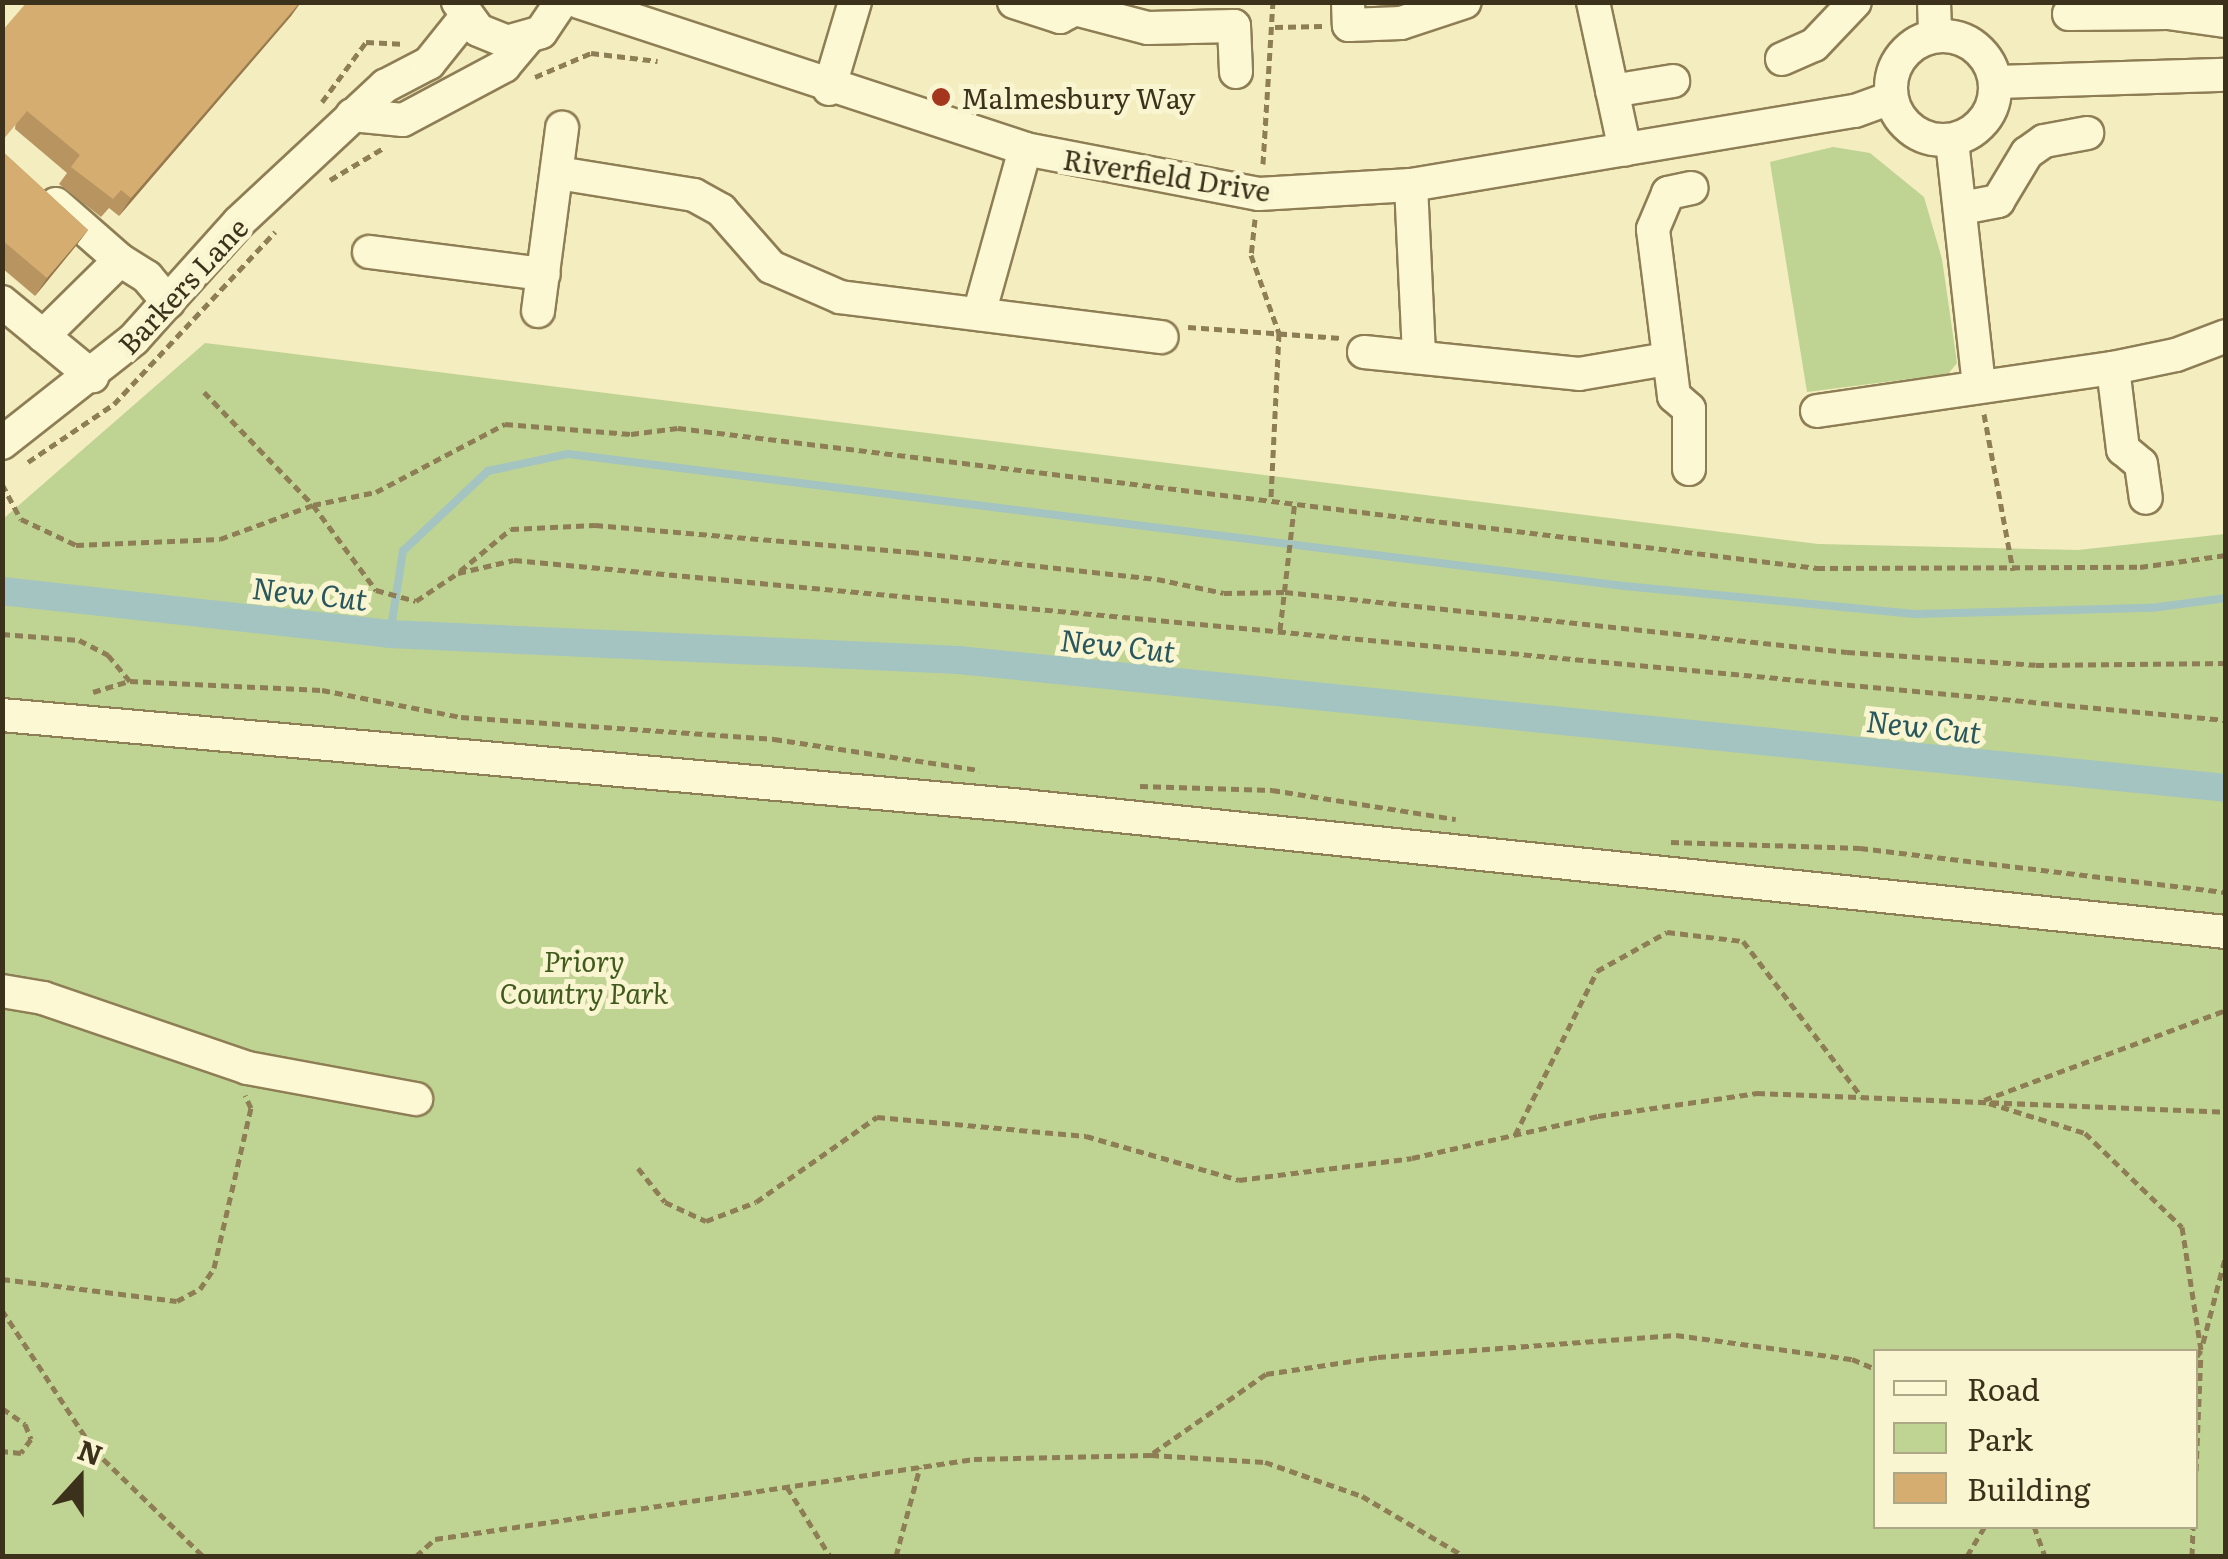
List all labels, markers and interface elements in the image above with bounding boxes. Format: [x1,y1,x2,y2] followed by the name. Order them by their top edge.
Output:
[961,80,1195,114] place label: Malmesbury Way
[930,86,952,108] marker: Malmesbury Way
[1061,141,1273,207] street label: Riverfield Drive
[110,210,254,360] street label: Barkers Lane
[251,568,369,616] water label: New Cut
[1059,620,1177,668] water label: New Cut
[1865,701,1983,749] water label: New Cut
[500,943,668,1009] park label: Priory Country Park
[1873,1349,2198,1529] legend
[1967,1366,2040,1410] text: Road
[1967,1416,2033,1460] text: Park
[72,1427,109,1475] text: N
[30,1429,130,1529] north arrow
[1967,1466,2091,1510] text: Building

